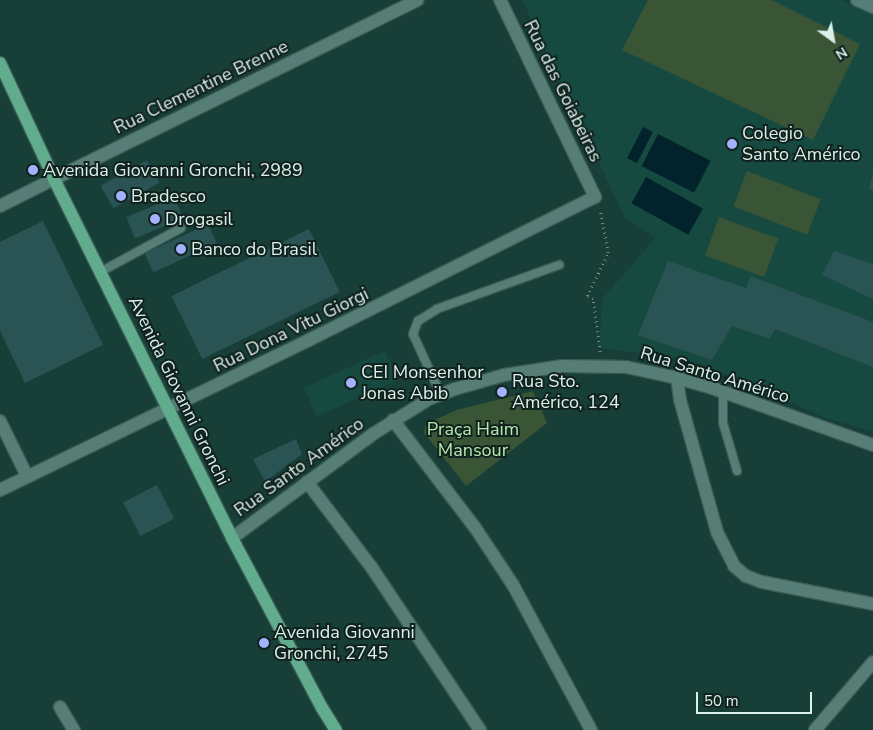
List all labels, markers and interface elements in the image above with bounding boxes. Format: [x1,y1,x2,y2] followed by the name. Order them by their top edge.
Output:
[808,15,858,65] north arrow
[519,17,607,165] street label: Rua das Goiabeiras
[110,35,292,139] street label: Rua Clementine Brenne
[832,42,851,64] text: N
[742,123,861,166] place label: Colegio Santo Américo
[726,138,738,150] marker: Colegio Santo Américo
[43,159,303,181] place label: Avenida Giovanni Gronchi, 2989
[27,164,39,176] marker: Avenida Giovanni Gronchi, 2989
[131,185,206,207] place label: Bradesco
[115,190,127,202] marker: Bradesco
[165,208,233,230] place label: Drogasil
[149,213,161,225] marker: Drogasil
[191,238,317,260] place label: Banco do Brasil
[175,243,187,255] marker: Banco do Brasil
[210,283,372,377] street label: Rua Dona Vitu Giorgi
[124,293,234,489] street label: Avenida Giovanni Gronchi
[638,342,792,408] street label: Rua Santo Américo
[361,362,484,404] place label: CEI Monsenhor Jonas Abib
[512,371,620,414] place label: Rua Sto. Américo, 124
[345,377,357,389] marker: CEI Monsenhor Jonas Abib
[496,386,508,398] marker: Rua Sto. Américo, 124
[230,413,368,521] street label: Rua Santo Américo
[427,419,519,462] park label: Praça Haim Mansour
[274,622,415,664] place label: Avenida Giovanni Gronchi, 2745
[258,637,270,649] marker: Avenida Giovanni Gronchi, 2745
[698,682,814,714] scale bar
[704,691,739,711] text: 50 m

